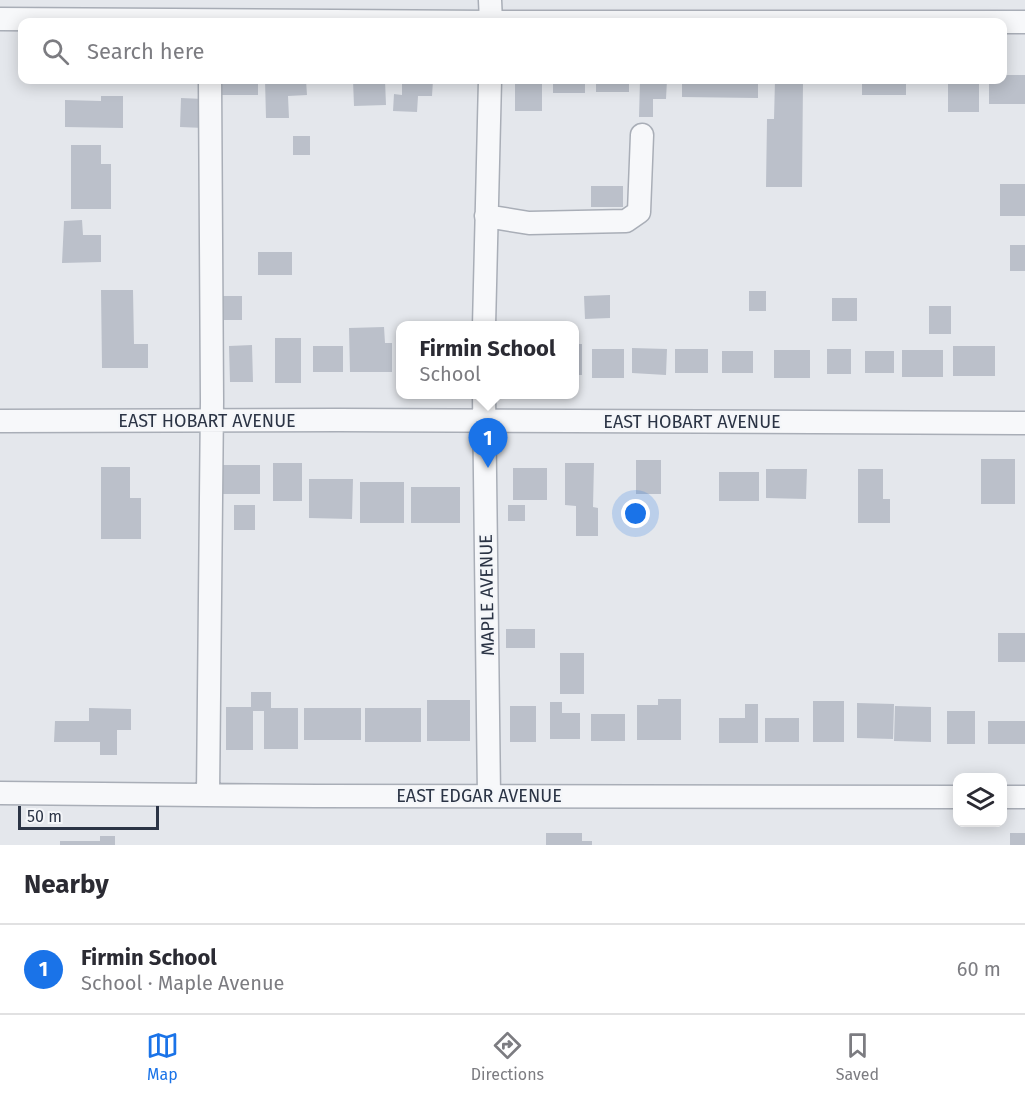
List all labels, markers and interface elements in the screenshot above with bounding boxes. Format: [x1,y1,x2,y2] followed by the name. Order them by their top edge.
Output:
[18,18,1007,84] search box
[39,35,72,68] icon: search
[87,38,205,65] text: Search here
[396,321,579,399] popup
[420,335,555,362] text: Firmin School
[420,362,481,386] text: School
[118,410,296,432] street label: EAST HOBART AVENUE
[603,411,781,433] street label: EAST HOBART AVENUE
[468,418,508,468] pin: 1
[621,499,650,528] your location
[475,534,499,656] street label: MAPLE AVENUE
[953,773,1007,827] map controls
[953,773,1007,827] button: layers
[396,785,562,807] street label: EAST EDGAR AVENUE
[18,803,159,830] scale bar
[27,807,62,826] text: 50 m
[24,869,109,900] text: Nearby
[81,944,217,971] text: Firmin School
[39,957,48,981] text: 1
[957,957,1001,981] text: 60 m
[81,971,284,995] text: School · Maple Avenue
[146,1029,179,1084] tab: Map
[471,1029,544,1084] tab: Directions
[836,1029,879,1084] tab: Saved

